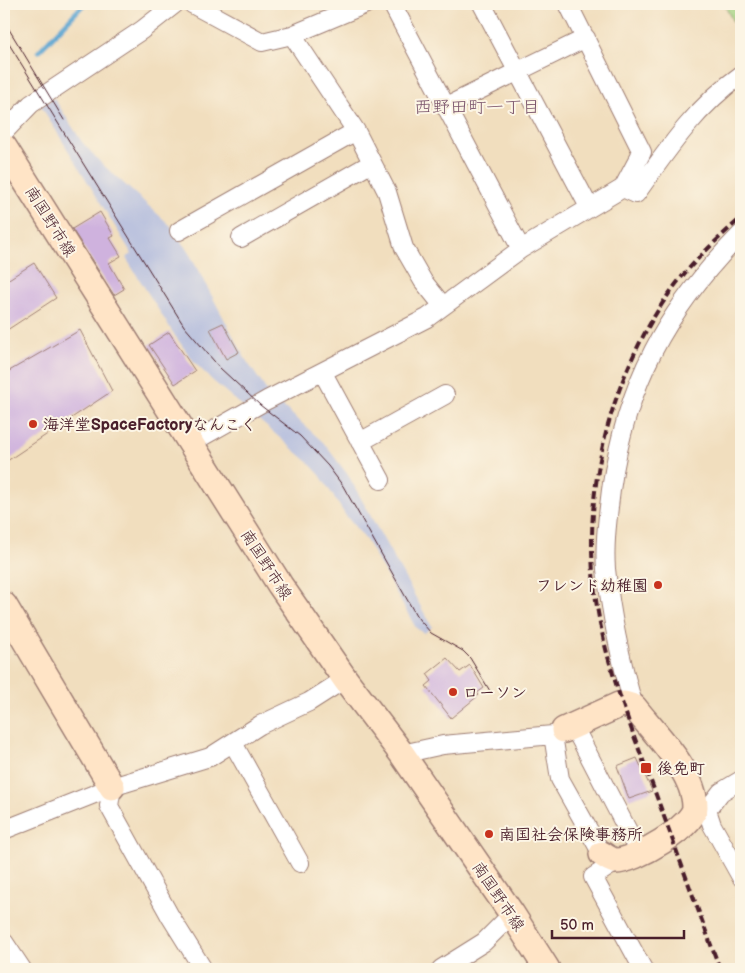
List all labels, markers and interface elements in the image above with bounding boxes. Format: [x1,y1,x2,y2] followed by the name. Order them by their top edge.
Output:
[414,97,540,118] district label: 西野田町一丁目
[20,183,79,261] street label: 南国野市線
[43,416,256,435] place label: 海洋堂SpaceFactoryなんこく
[27,418,39,430] marker: 海洋堂SpaceFactoryなんこく
[236,526,295,604] street label: 南国野市線
[536,577,648,596] place label: フレンド幼稚園
[652,579,664,591] marker: フレンド幼稚園
[463,684,527,703] place label: ローソン
[447,686,459,698] marker: ローソン
[657,760,705,779] place label: 後免町
[639,761,653,775] marker: 後免町
[499,826,643,845] place label: 南国社会保険事務所
[483,828,495,840] marker: 南国社会保険事務所
[468,858,528,935] street label: 南国野市線
[552,908,685,940] scale bar
[560,916,594,935] text: 50 m

